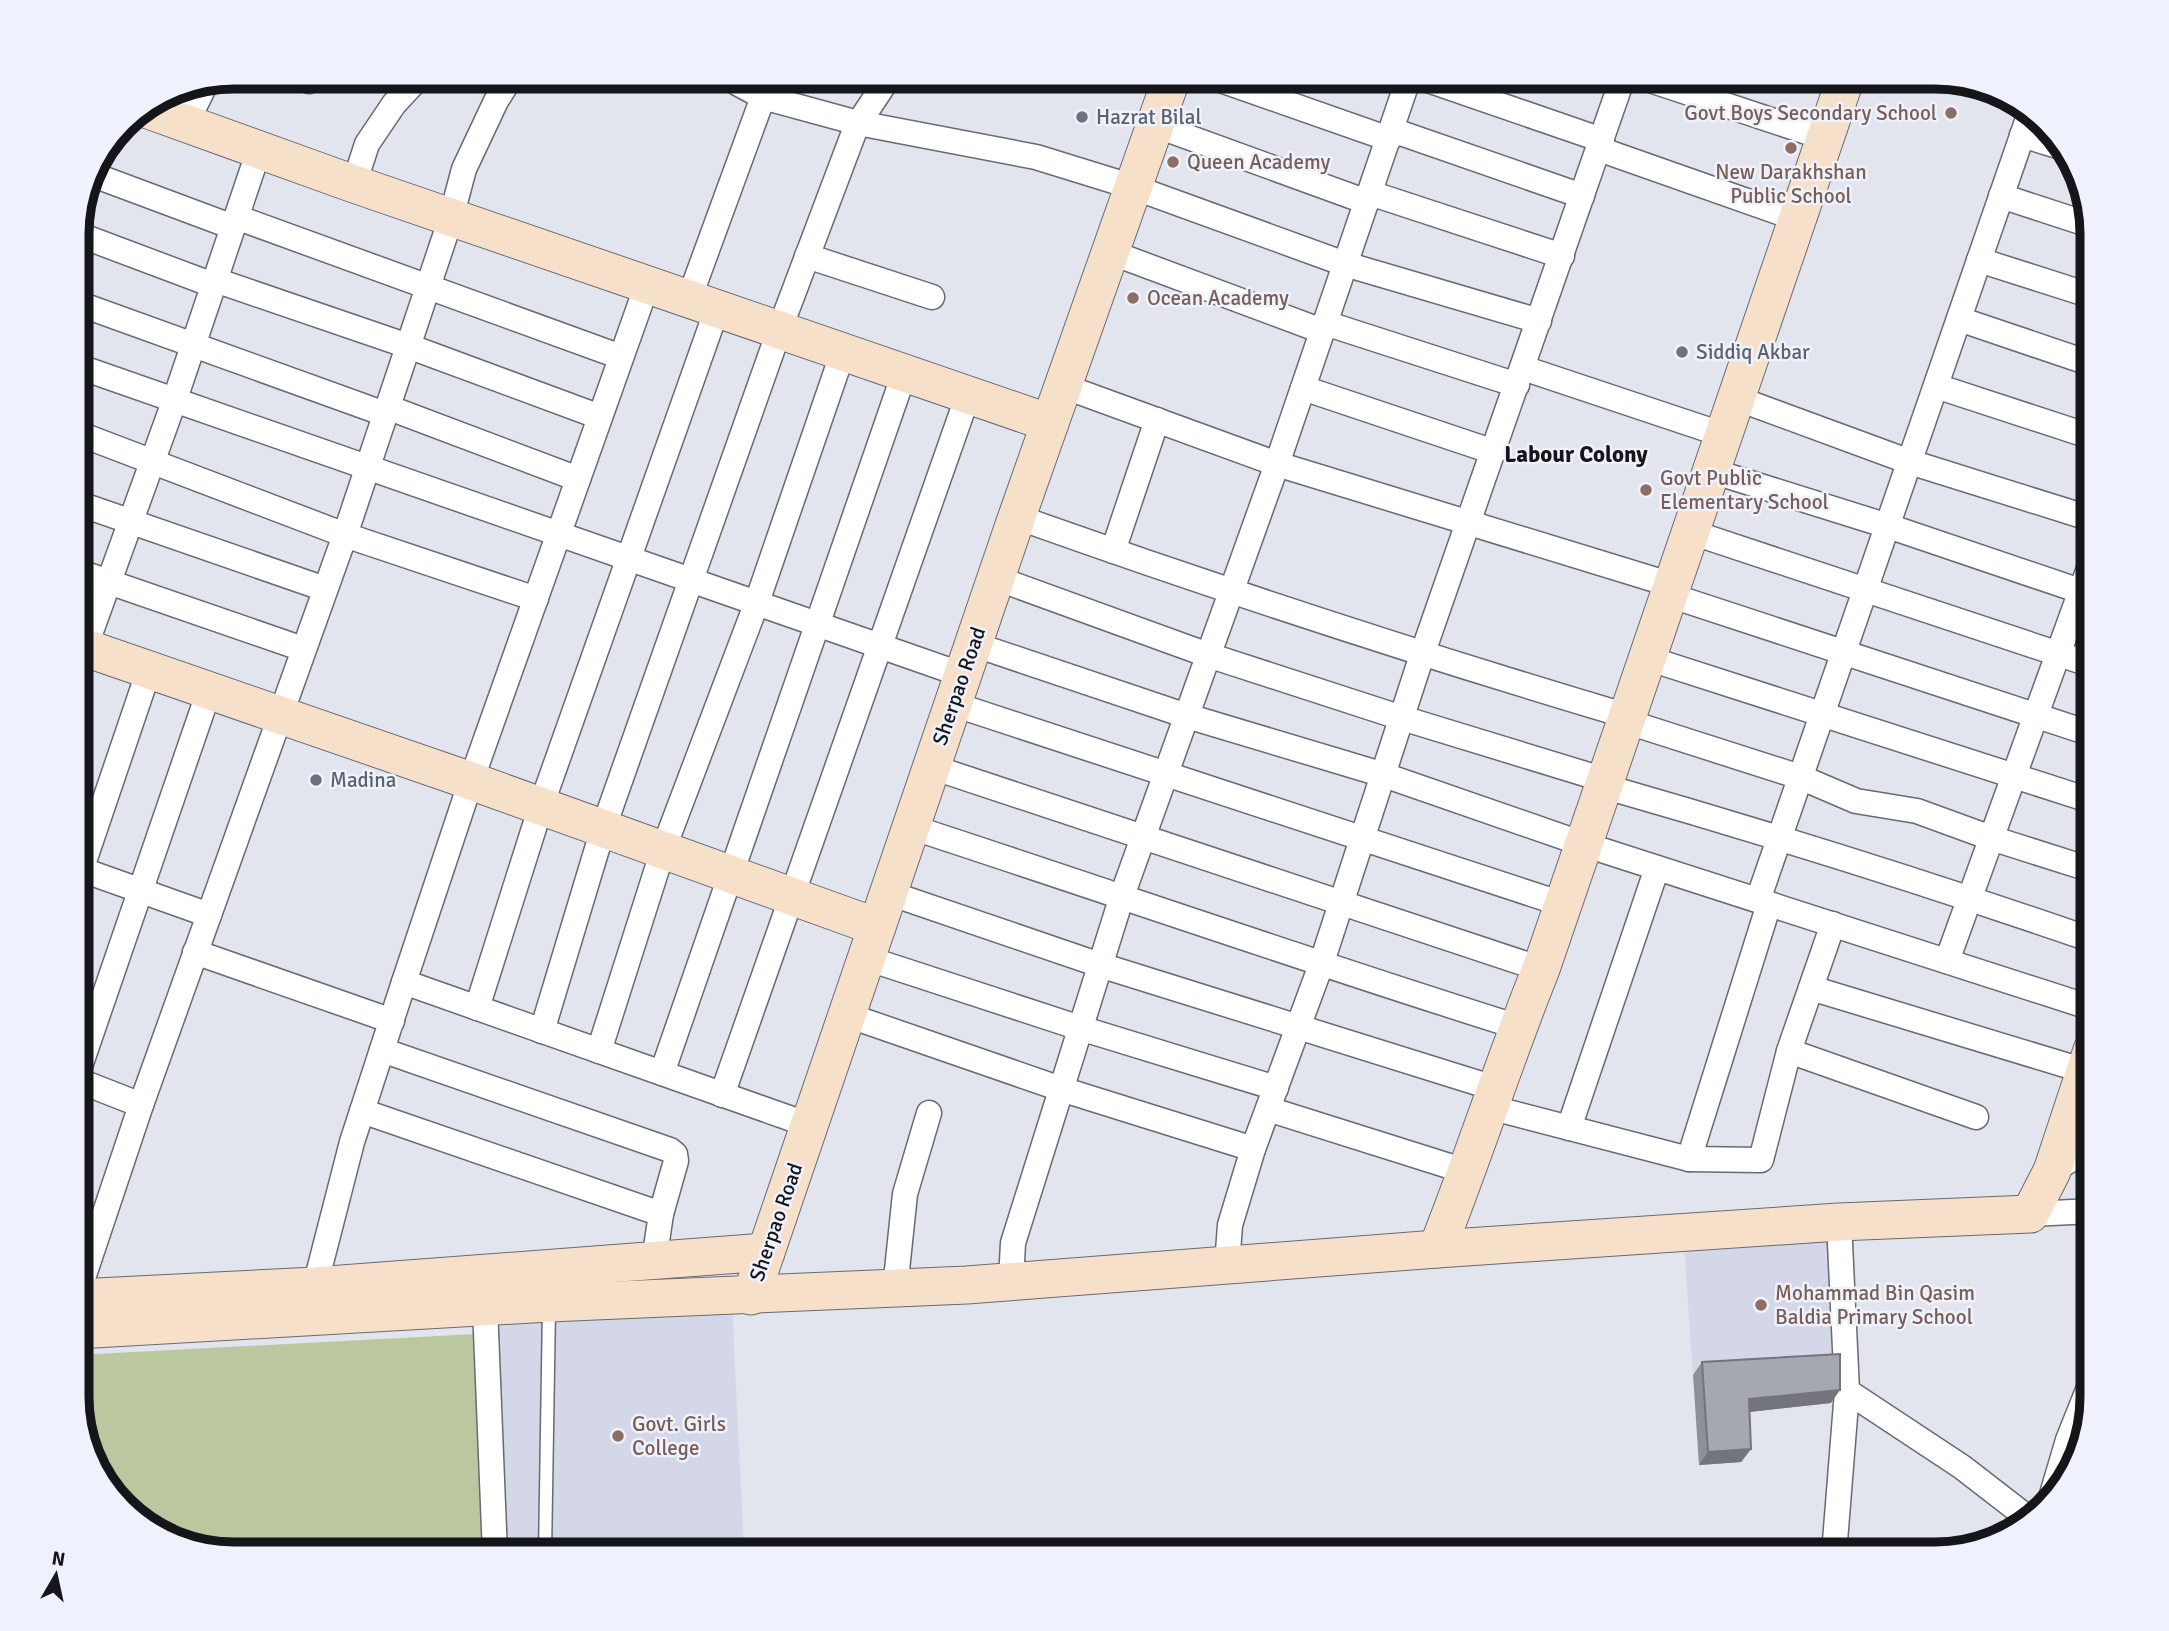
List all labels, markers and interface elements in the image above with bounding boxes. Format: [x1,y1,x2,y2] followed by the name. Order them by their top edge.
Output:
[1684,100,1937,126] place label: Govt Boys Secondary School
[1096,104,1202,130] place label: Hazrat Bilal
[1943,105,1959,121] marker: Govt Boys Secondary School
[1074,109,1090,125] marker: Hazrat Bilal
[1783,140,1799,156] marker: New Darakhshan Public School
[1187,149,1330,175] place label: Queen Academy
[1165,154,1181,170] marker: Queen Academy
[1715,159,1867,209] place label: New Darakhshan Public School
[1147,285,1289,311] place label: Ocean Academy
[1125,290,1141,306] marker: Ocean Academy
[1696,339,1810,365] place label: Siddiq Akbar
[1674,344,1690,360] marker: Siddiq Akbar
[1504,440,1648,469] district label: Labour Colony
[1660,465,1829,515] place label: Govt Public Elementary School
[1638,482,1654,498] marker: Govt Public Elementary School
[927,623,991,749] street label: Sherpao Road
[330,767,396,793] place label: Madina
[308,772,324,788] marker: Madina
[744,1159,808,1285] street label: Sherpao Road
[1775,1280,1975,1330] place label: Mohammad Bin Qasim Baldia Primary School
[1753,1297,1769,1313] marker: Mohammad Bin Qasim Baldia Primary School
[632,1411,726,1461] place label: Govt. Girls College
[610,1428,626,1444] marker: Govt. Girls College
[21,1540,91,1610] north arrow
[50,1546,67,1572] text: N

